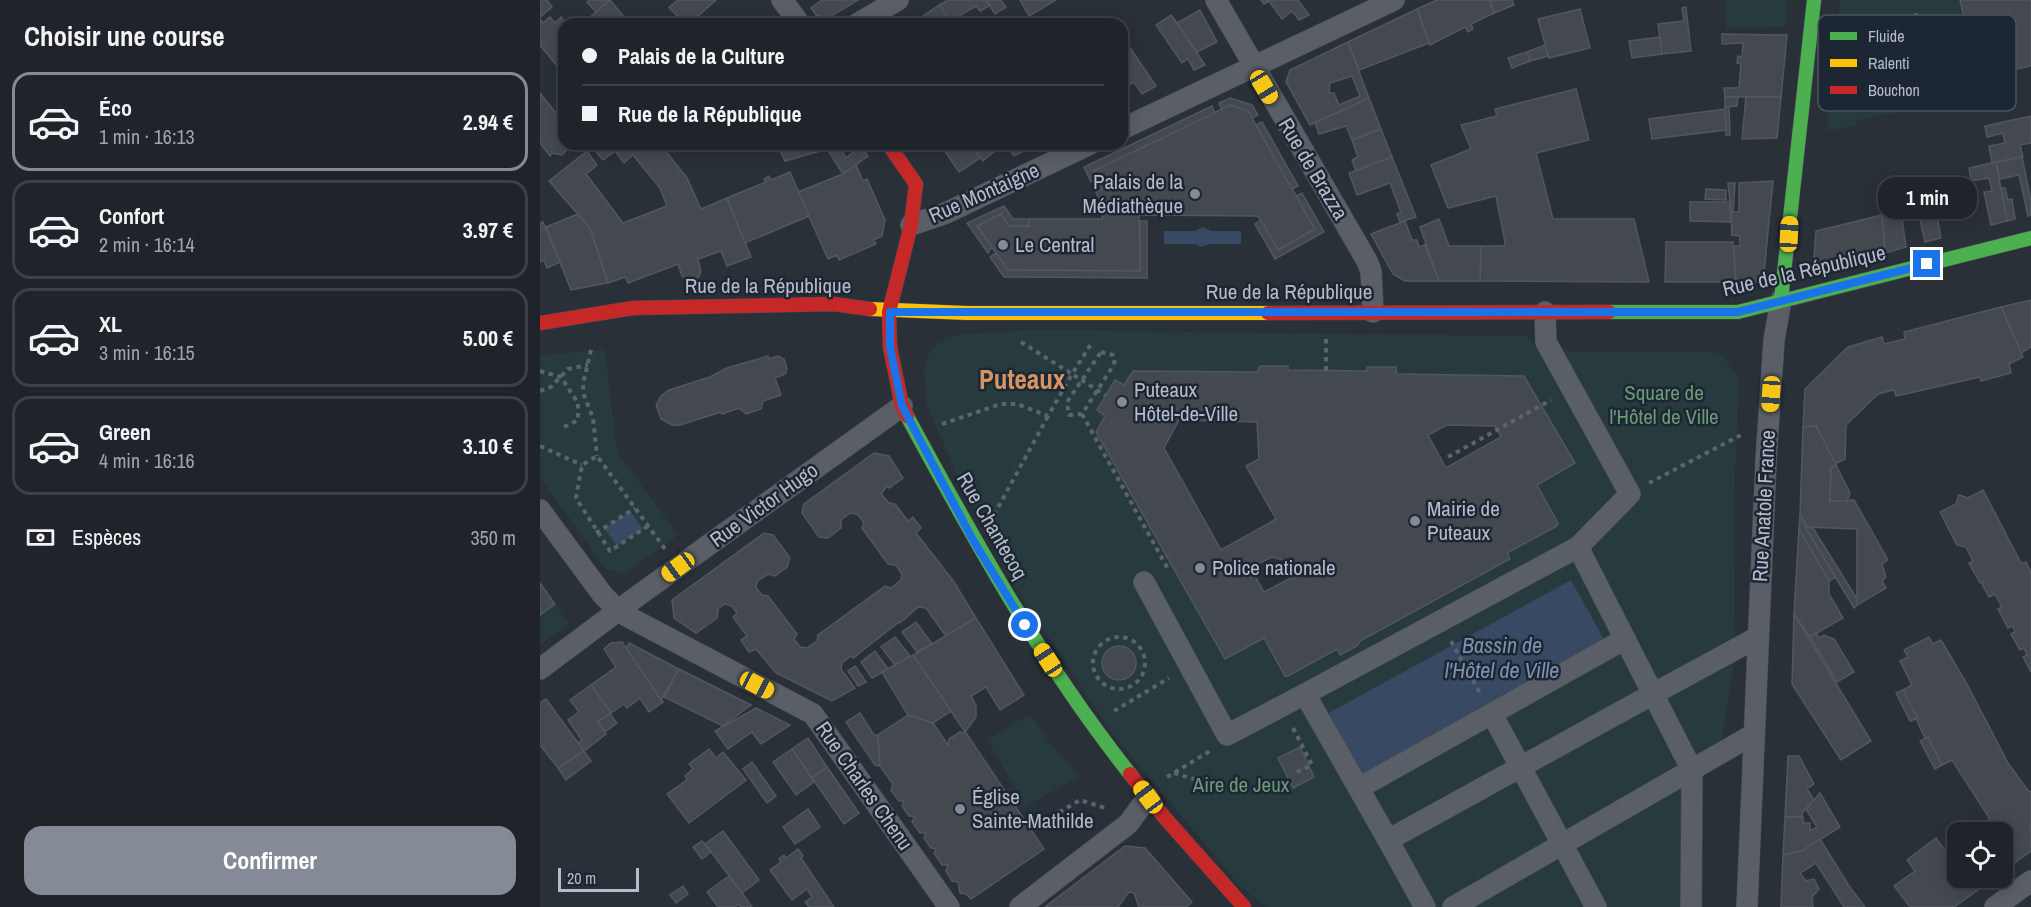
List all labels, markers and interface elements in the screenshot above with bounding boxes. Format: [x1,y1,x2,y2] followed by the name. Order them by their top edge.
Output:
[1818,15,2016,111] legend
[24,18,225,54] text: Choisir une course
[1868,25,1904,47] text: Fluide
[618,41,784,71] text: Palais de la Culture
[1868,52,1910,74] text: Ralenti
[1247,67,1281,107] car
[1868,79,1920,101] text: Bouchon
[99,93,132,123] text: Éco
[27,95,81,149] icon: car
[618,99,801,129] text: Rue de la République
[463,107,513,137] text: 2.94 €
[1272,112,1355,225] street label: Rue de Brazza
[99,123,195,150] text: 1 min · 16:13
[924,155,1043,230] street label: Rue Montaigne
[1082,167,1183,220] place label: Palais de la Médiathèque
[1878,177,1976,219] callout: 1 min
[1906,184,1949,211] text: 1 min
[1188,187,1202,201] marker: Palais de la Médiathèque
[99,201,164,231] text: Confort
[27,203,81,257] icon: car
[463,215,513,245] text: 3.97 €
[1779,216,1799,252] car
[1015,230,1094,259] place label: Le Central
[99,231,195,258] text: 2 min · 16:14
[996,238,1010,252] marker: Le Central
[1719,238,1888,303] street label: Rue de la République
[1913,250,1940,277] route end
[685,271,851,300] street label: Rue de la République
[1206,277,1372,306] street label: Rue de la République
[99,309,122,339] text: XL
[27,311,81,365] icon: car
[463,323,513,353] text: 5.00 €
[99,339,195,366] text: 3 min · 16:15
[979,361,1066,397] district label: Puteaux
[1134,375,1238,428] place label: Puteaux Hôtel-de-Ville
[1761,375,1781,413] car
[1609,378,1719,431] park label: Square de l'Hôtel de Ville
[1115,395,1129,409] marker: Puteaux Hôtel-de-Ville
[99,417,151,447] text: Green
[27,419,81,473] icon: car
[1745,429,1782,583] street label: Rue Anatole France
[463,431,513,461] text: 3.10 €
[99,447,195,474] text: 4 min · 16:16
[704,456,824,554] street label: Rue Victor Hugo
[950,467,1035,585] street label: Rue Chantecoq
[1427,494,1500,547] place label: Mairie de Puteaux
[1408,514,1422,528] marker: Mairie de Puteaux
[24,521,57,554] icon: cash
[72,522,141,552] text: Espèces
[470,524,516,551] text: 350 m
[658,549,698,585] car
[1212,553,1336,582] place label: Police nationale
[1193,561,1207,575] marker: Police nationale
[1011,611,1038,638] route start
[1445,630,1559,685] water label: Bassin de l'Hôtel de Ville
[1031,640,1065,680] car
[737,669,777,701] car
[809,715,920,856] street label: Rue Charles Chenu
[1192,770,1290,799] park label: Aire de Jeux
[1130,777,1166,817] car
[972,782,1094,835] place label: Église Sainte-Mathilde
[953,802,967,816] marker: Église Sainte-Mathilde
[1947,822,2013,888] map controls
[1947,822,2013,888] button: locate
[24,826,516,895] button: Confirmer
[558,865,639,892] scale bar
[567,867,596,889] text: 20 m

